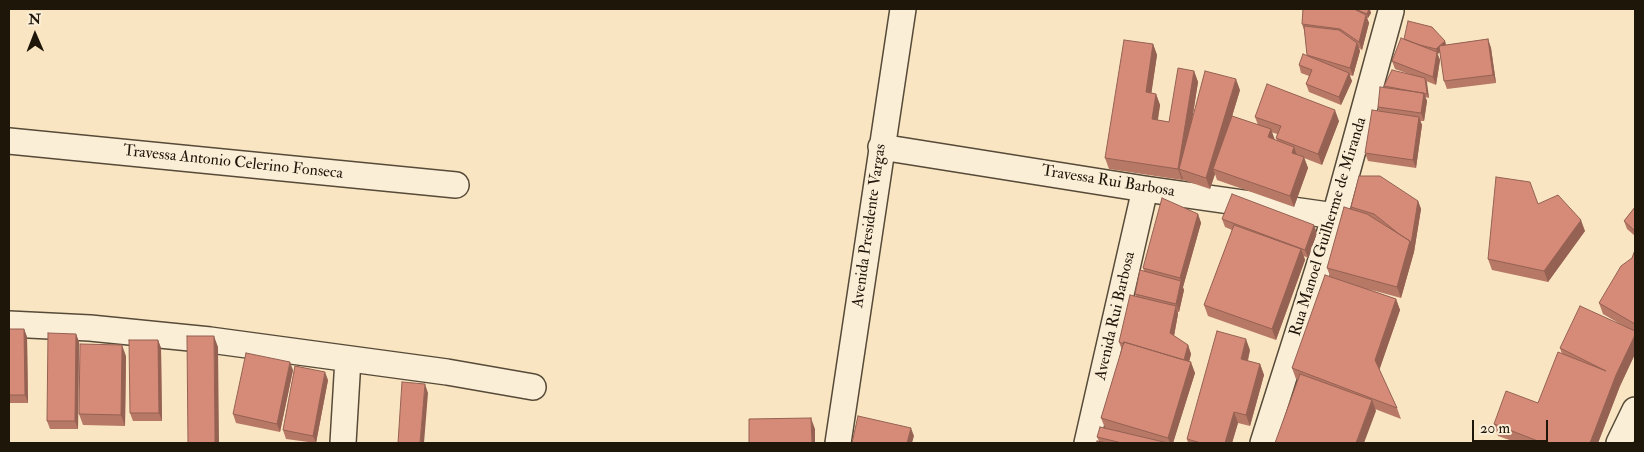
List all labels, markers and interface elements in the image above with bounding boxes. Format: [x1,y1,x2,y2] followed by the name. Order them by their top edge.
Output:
[10,10,60,60] north arrow
[28,11,41,28] text: N
[1286,115,1372,339] street label: Rua Manoel Guilherme de Miranda
[122,142,344,184] street label: Travessa Antonio Celerino Fonseca
[849,143,891,309] street label: Avenida Presidente Vargas
[1040,162,1176,202] street label: Travessa Rui Barbosa
[1092,250,1140,382] street label: Avenida Rui Barbosa
[1474,410,1550,442] scale bar
[1480,419,1510,438] text: 20 m

